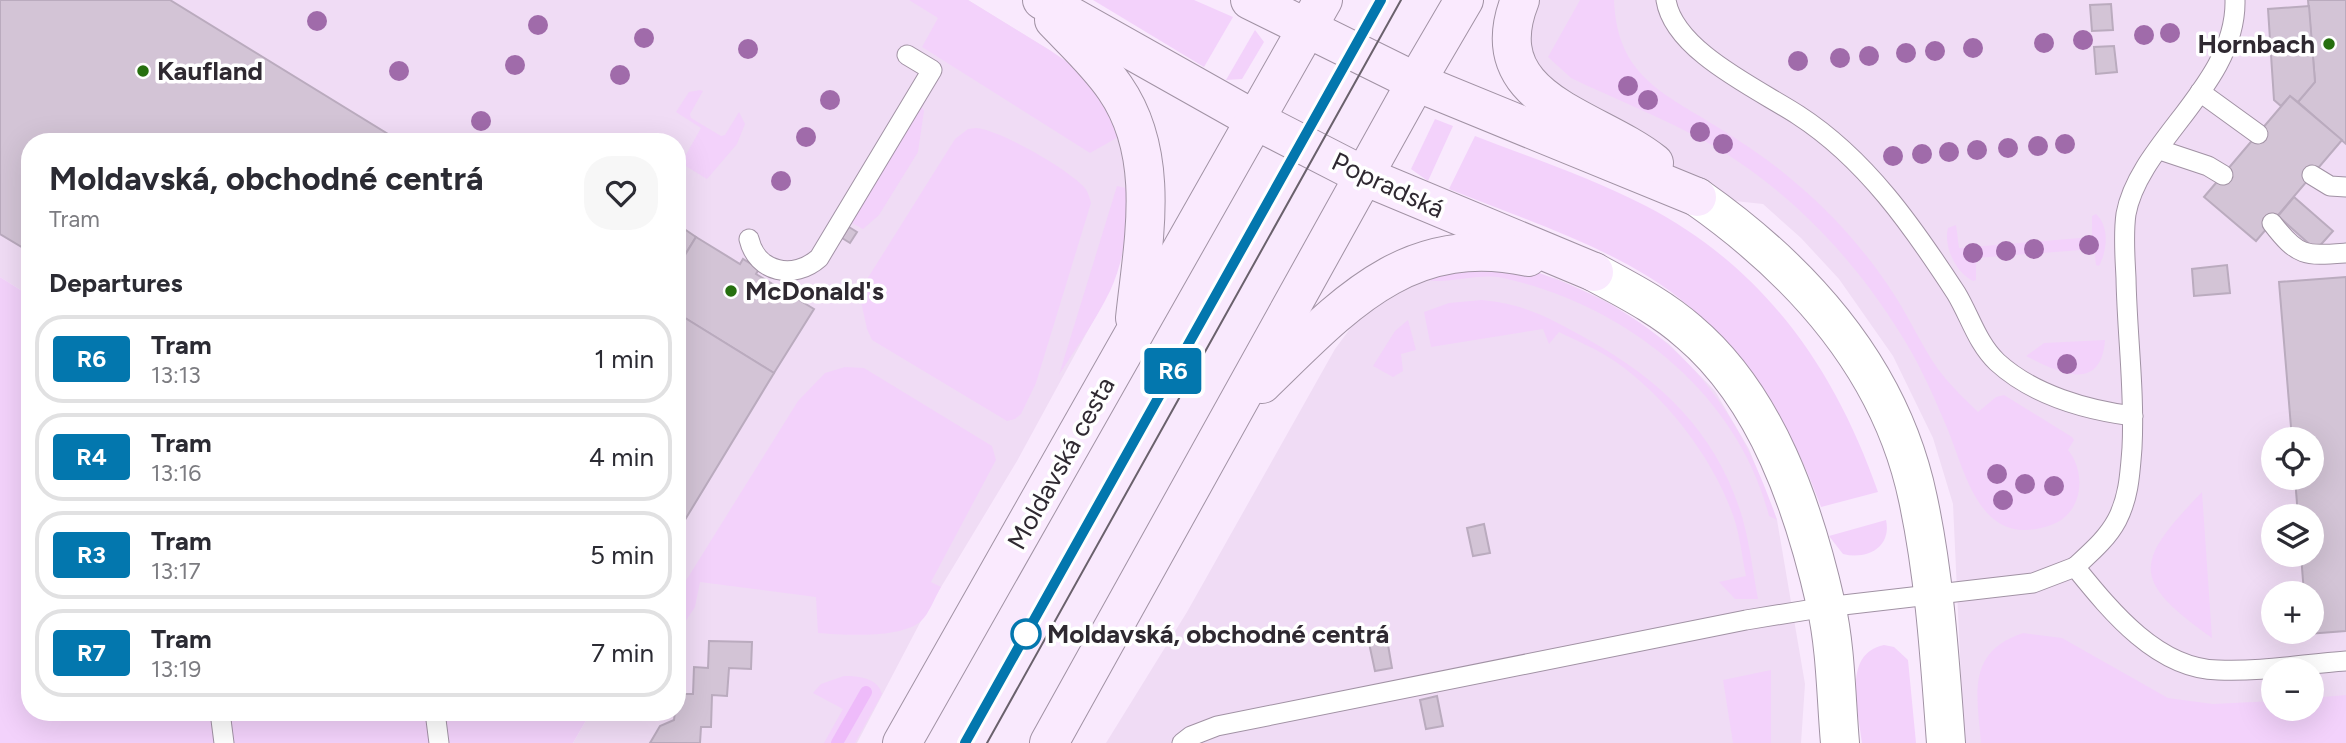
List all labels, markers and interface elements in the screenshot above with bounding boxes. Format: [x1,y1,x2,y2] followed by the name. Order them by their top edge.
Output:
[2197,28,2315,60] place label: Hornbach
[2321,36,2337,52] marker: Hornbach
[157,55,263,87] place label: Kaufland
[135,63,151,79] marker: Kaufland
[1327,145,1449,225] street label: Popradská
[584,156,658,230] button: heart
[49,159,483,198] text: Moldavská, obchodné centrá
[49,205,100,233] text: Tram
[49,267,183,299] text: Departures
[745,275,884,307] place label: McDonald's
[723,283,739,299] marker: McDonald's
[151,329,212,361] text: Tram
[594,343,654,375] text: 1 min
[77,344,106,373] text: R6
[1142,348,1204,394] line badge: R6
[1158,356,1188,385] text: R6
[151,361,201,389] text: 13:13
[1000,371,1122,555] street label: Moldavská cesta
[151,427,212,459] text: Tram
[2261,427,2324,721] map controls
[2261,427,2324,490] button: locate
[589,441,654,473] text: 4 min
[76,442,107,471] text: R4
[151,459,201,487] text: 13:16
[2261,504,2324,567] button: layers
[151,525,212,557] text: Tram
[590,539,654,571] text: 5 min
[77,540,106,569] text: R3
[151,557,201,585] text: 13:17
[2261,581,2324,644] button: +
[1047,618,1389,650] place label: Moldavská, obchodné centrá
[1011,619,1041,649] marker: Moldavská, obchodné centrá
[151,623,212,655] text: Tram
[591,637,654,669] text: 7 min
[77,638,106,667] text: R7
[151,655,201,683] text: 13:19
[2261,658,2324,721] button: −

